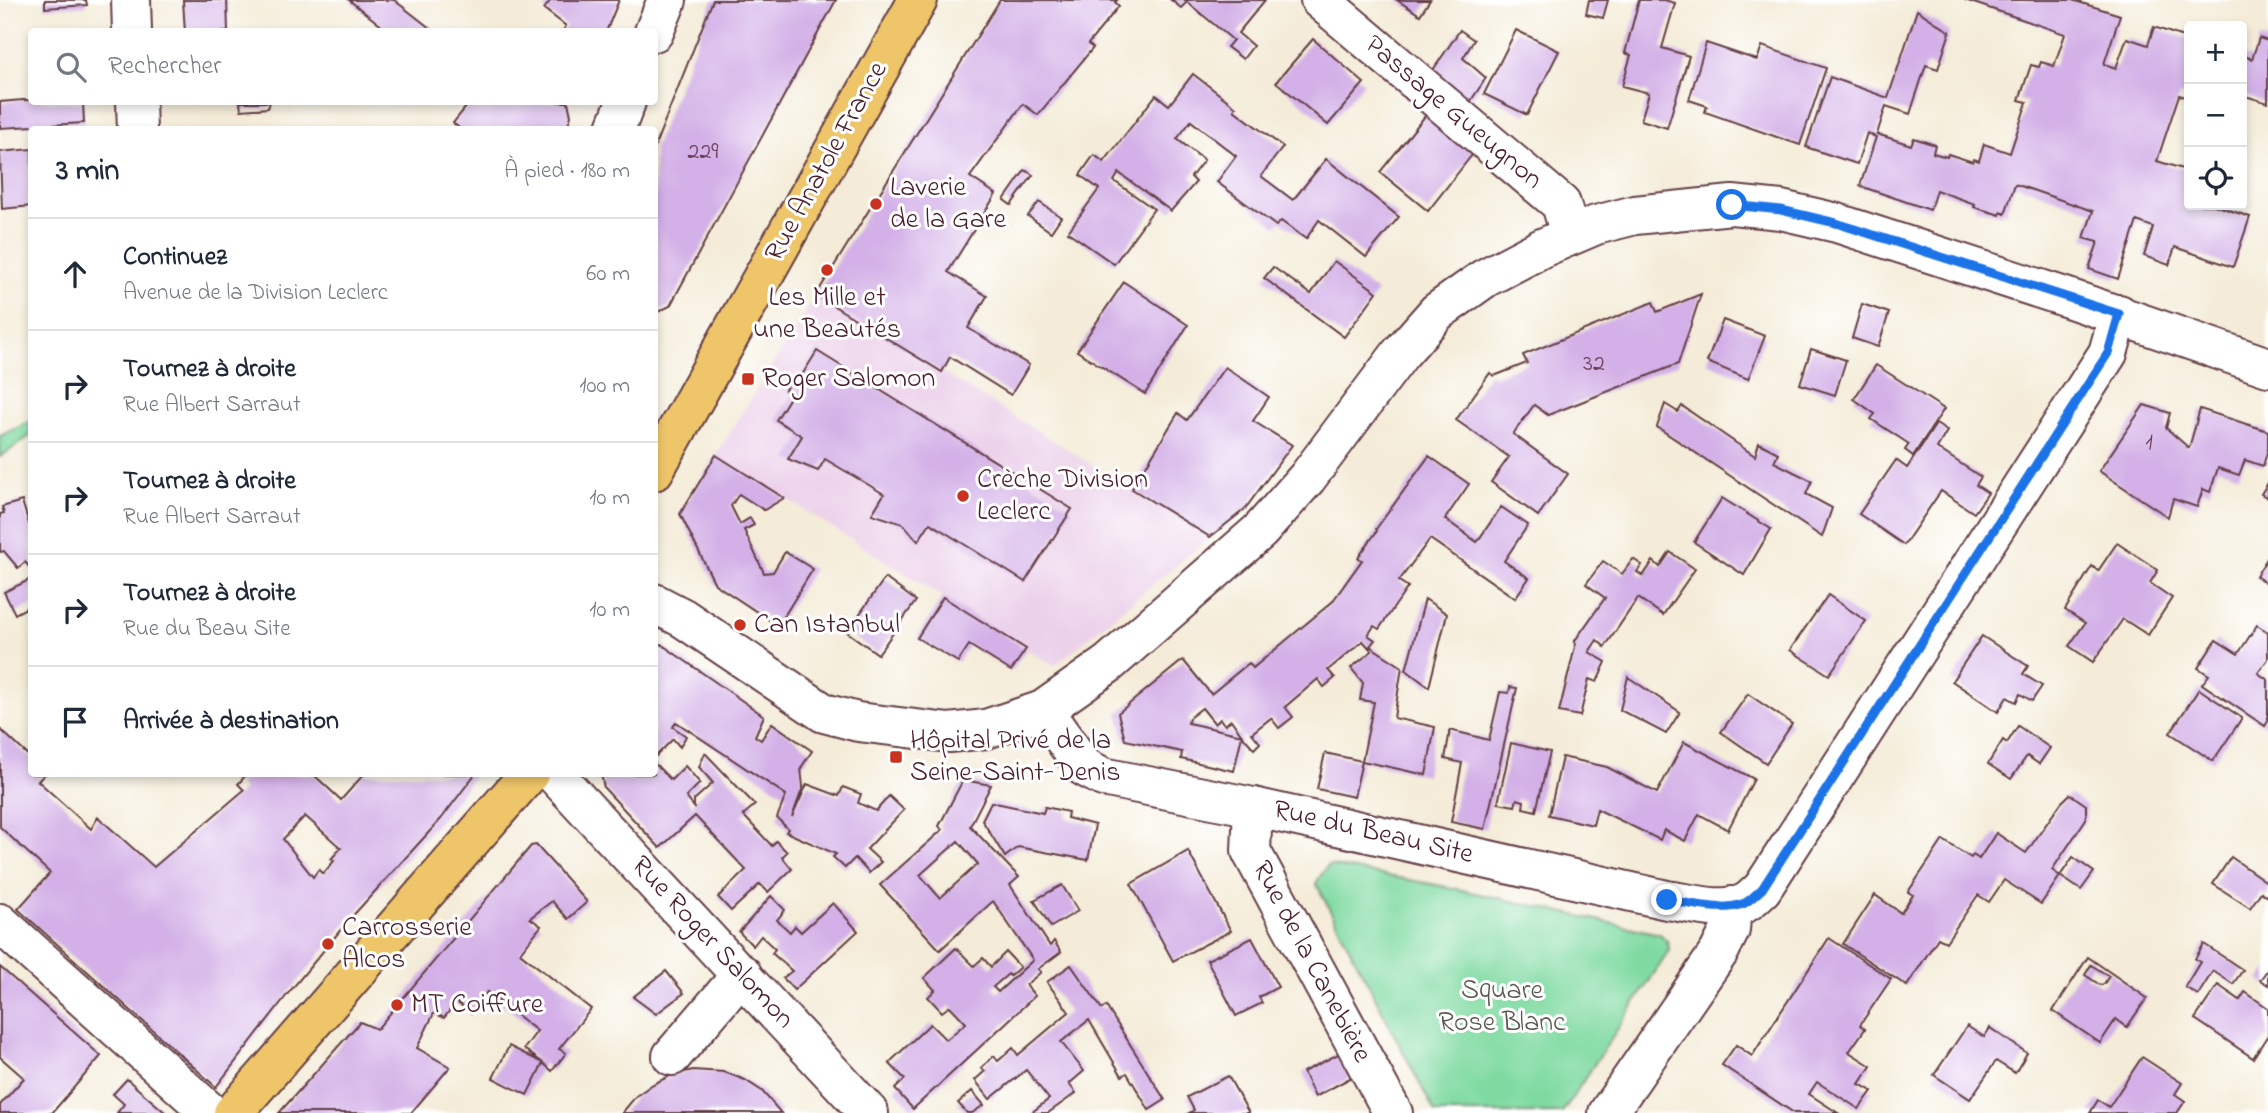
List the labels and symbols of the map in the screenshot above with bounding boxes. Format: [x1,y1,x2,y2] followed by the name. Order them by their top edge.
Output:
[1355,26,1551,200] street label: Passage Gueugnon
[755,54,899,269] street label: Rue Anatole France
[687,135,719,170] house number: 229
[890,168,1006,241] place label: Laverie de la Gare
[1716,189,1747,220] route start
[868,196,884,212] marker: Laverie de la Gare
[819,262,835,278] marker: Les Mille et une Beautés
[753,278,901,351] place label: Les Mille et une Beautés
[1583,347,1605,382] house number: 32
[762,359,935,400] place label: Roger Salomon
[740,371,756,387] marker: Roger Salomon
[2145,426,2153,461] house number: 1
[977,460,1148,533] place label: Crèche Division Leclerc
[955,488,971,504] marker: Crèche Division Leclerc
[754,605,900,646] place label: Can Istanbul
[732,617,748,633] marker: Can Istanbul
[910,721,1120,794] place label: Hôpital Privé de la Seine-Saint-Denis
[888,749,904,765] marker: Hôpital Privé de la Seine-Saint-Denis
[1269,790,1477,876] street label: Rue du Beau Site
[621,847,803,1039] street label: Rue Roger Salomon
[1240,854,1382,1071] street label: Rue de la Canebière
[1651,884,1682,915] route end
[342,908,472,981] place label: Carrosserie Alcos
[320,936,336,952] marker: Carrosserie Alcos
[1438,971,1566,1044] park label: Square Rose Blanc
[411,985,544,1026] place label: MT Coiffure
[389,997,405,1013] marker: MT Coiffure

